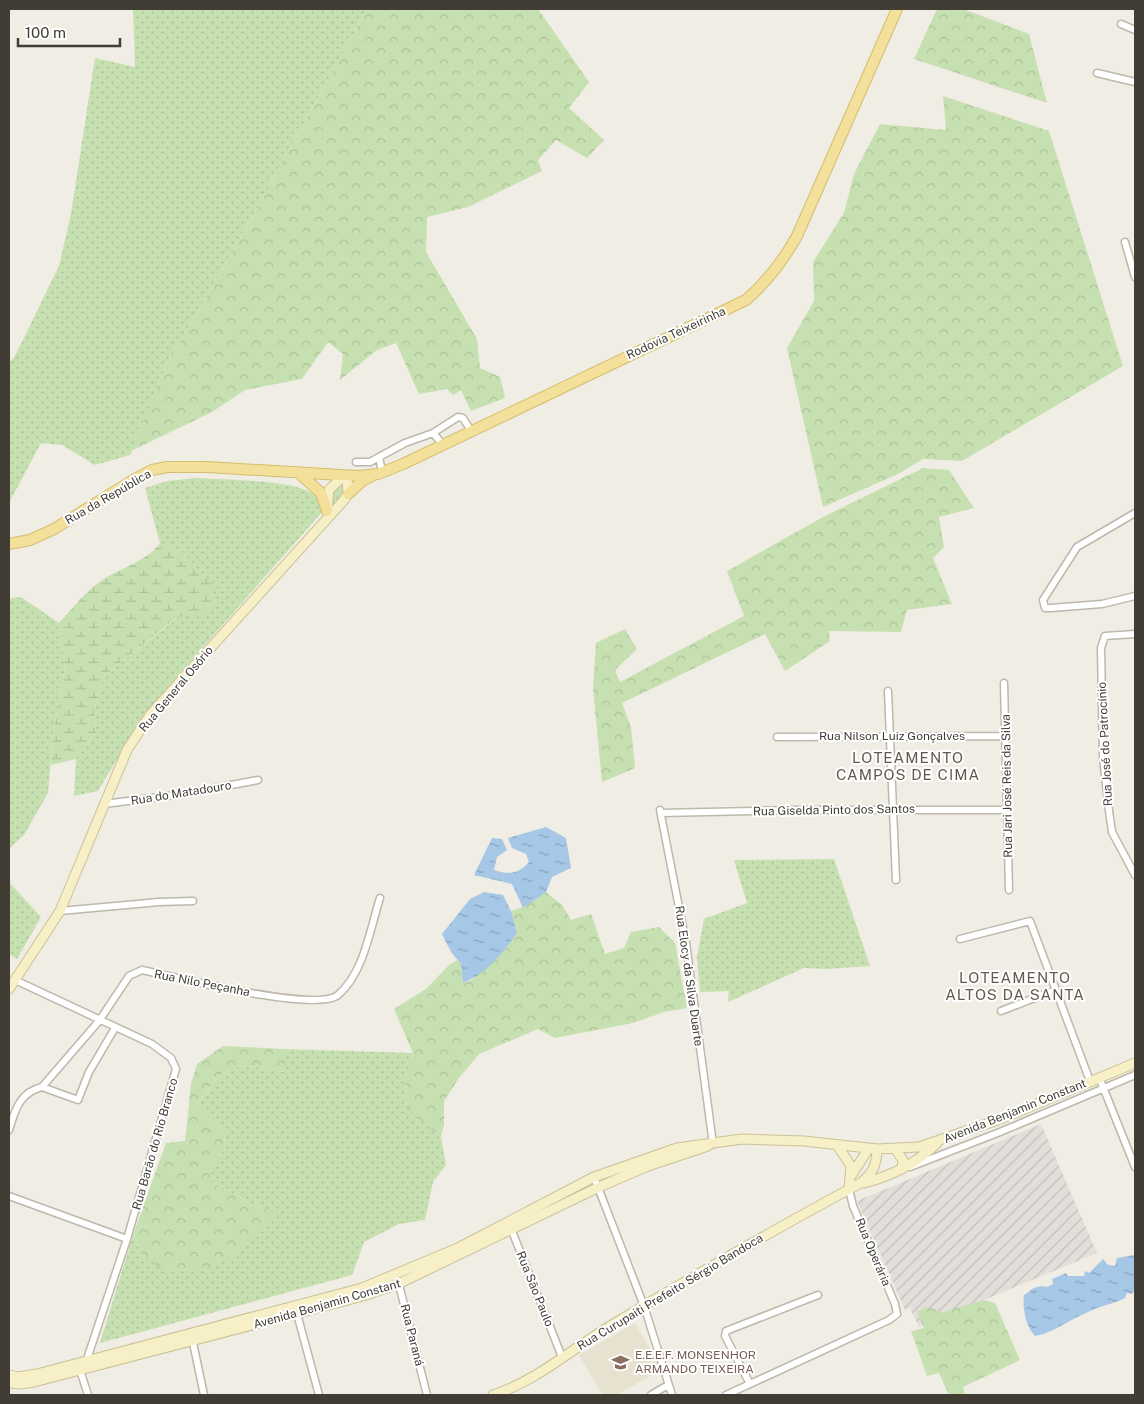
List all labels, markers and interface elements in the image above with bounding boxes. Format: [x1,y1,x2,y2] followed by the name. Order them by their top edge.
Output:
[18,15,120,47] scale bar
[25,24,66,41] text: 100 m
[624,304,728,362] street label: Rodovia Teixeirinha
[63,467,153,527] street label: Rua da República
[136,643,216,735] street label: Rua General Osório
[1095,681,1115,806] street label: Rua José do Patrocínio
[999,714,1015,858] street label: Rua Jari José Reis da Silva
[819,729,965,743] street label: Rua Nilson Luiz Gonçalves
[836,749,980,783] district label: LOTEAMENTO CAMPOS DE CIMA
[130,778,233,808] street label: Rua do Matadouro
[753,802,915,818] street label: Rua Giselda Pinto dos Santos
[672,905,706,1047] street label: Rua Elocy da Silva Duarte
[153,967,251,999] street label: Rua Nilo Peçanha
[945,969,1085,1003] district label: LOTEAMENTO ALTOS DA SANTA
[129,1076,181,1212] street label: Rua Barão do Rio Branco
[942,1076,1089,1146] street label: Avenida Benjamin Constant
[852,1216,894,1288] street label: Rua Operária
[575,1231,765,1353] street label: Rua Curupaiti Prefeito Sérgio Bandoca
[514,1249,557,1329] street label: Rua São Paulo
[252,1276,403,1332] street label: Avenida Benjamin Constant
[398,1303,426,1367] street label: Rua Paraná
[635,1348,756,1376] place label: E.E.E.F. MONSENHOR ARMANDO TEIXEIRA
[611,1352,631,1372] school or university icon: E.E.E.F. MONSENHOR ARMANDO TEIXEIRA

